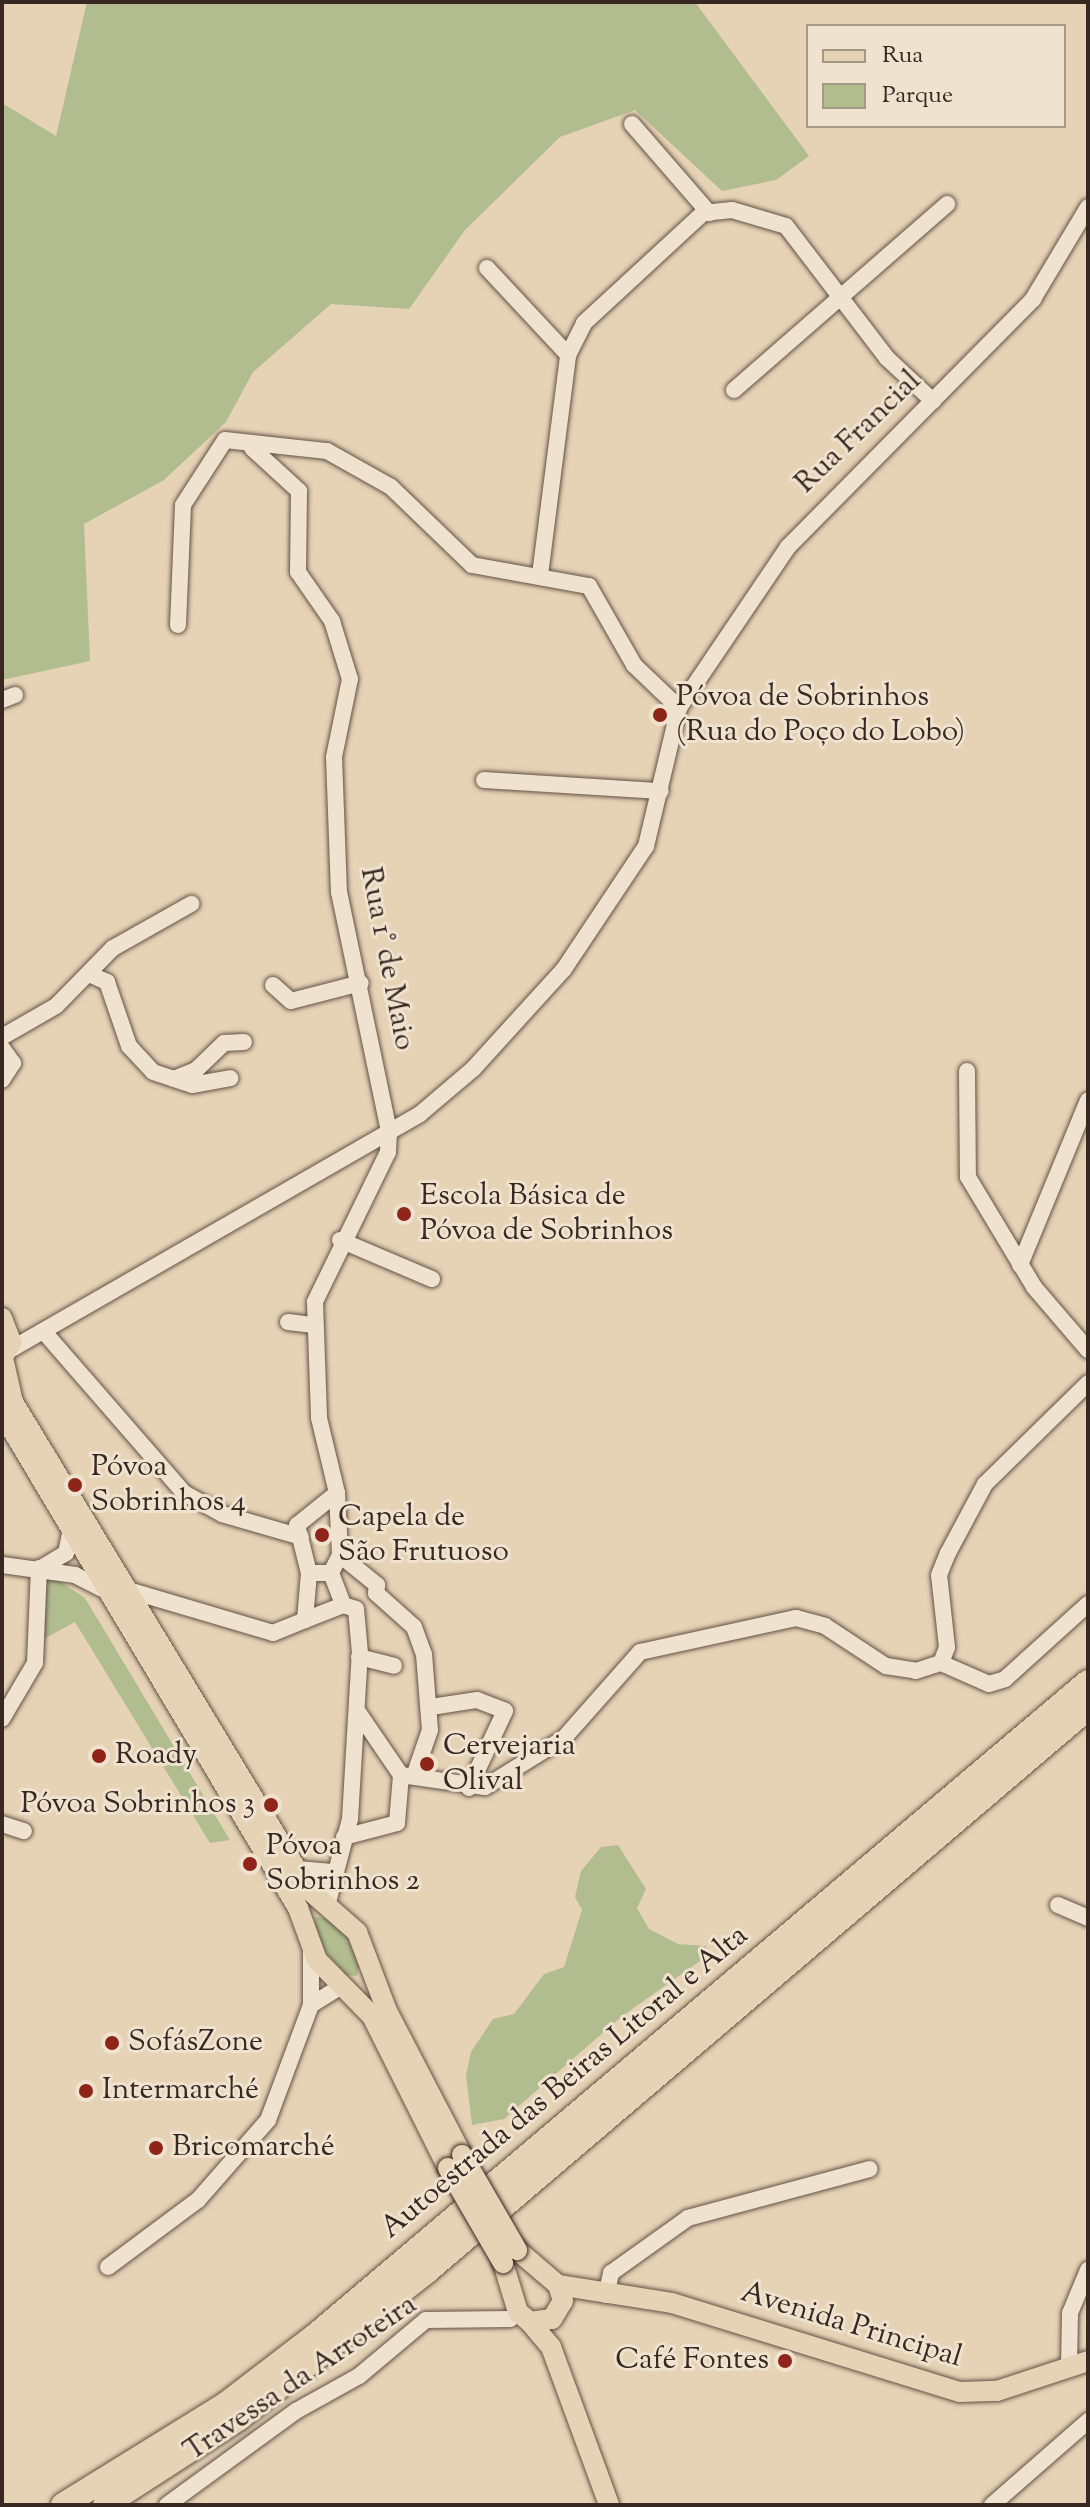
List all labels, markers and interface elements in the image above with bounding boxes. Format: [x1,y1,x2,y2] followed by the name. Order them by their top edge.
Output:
[806,24,1066,128] legend
[882,39,923,73] text: Rua
[882,79,953,113] text: Parque
[789,364,929,502] street label: Rua Francial
[676,680,965,750] place label: Póvoa de Sobrinhos (Rua do Poço do Lobo)
[651,706,669,724] marker: Póvoa de Sobrinhos (Rua do Poço do Lobo)
[351,864,421,1054] street label: Rua 1° de Maio
[420,1179,673,1250] place label: Escola Básica de Póvoa de Sobrinhos
[395,1205,413,1223] marker: Escola Básica de Póvoa de Sobrinhos
[91,1450,246,1520] place label: Póvoa Sobrinhos 4
[66,1476,84,1494] marker: Póvoa Sobrinhos 4
[338,1500,509,1570] place label: Capela de São Frutuoso
[313,1526,331,1544] marker: Capela de São Frutuoso
[443,1729,576,1800] place label: Cervejaria Olival
[115,1738,197,1774] place label: Roady
[90,1747,108,1765] marker: Roady
[418,1755,436,1773] marker: Cervejaria Olival
[20,1787,255,1823] place label: Póvoa Sobrinhos 3
[262,1796,280,1814] marker: Póvoa Sobrinhos 3
[266,1829,420,1900] place label: Póvoa Sobrinhos 2
[241,1855,259,1873] marker: Póvoa Sobrinhos 2
[374,1919,756,2247] street label: Autoestrada das Beiras Litoral e Alta
[128,2025,263,2061] place label: SofásZone
[103,2034,121,2052] marker: SofásZone
[102,2073,259,2109] place label: Intermarché
[77,2082,95,2100] marker: Intermarché
[172,2130,335,2166] place label: Bricomarché
[147,2139,165,2157] marker: Bricomarché
[736,2275,966,2377] street label: Avenida Principal
[178,2288,424,2470] street label: Travessa da Arroteira
[615,2343,769,2379] place label: Café Fontes
[776,2352,794,2370] marker: Café Fontes

